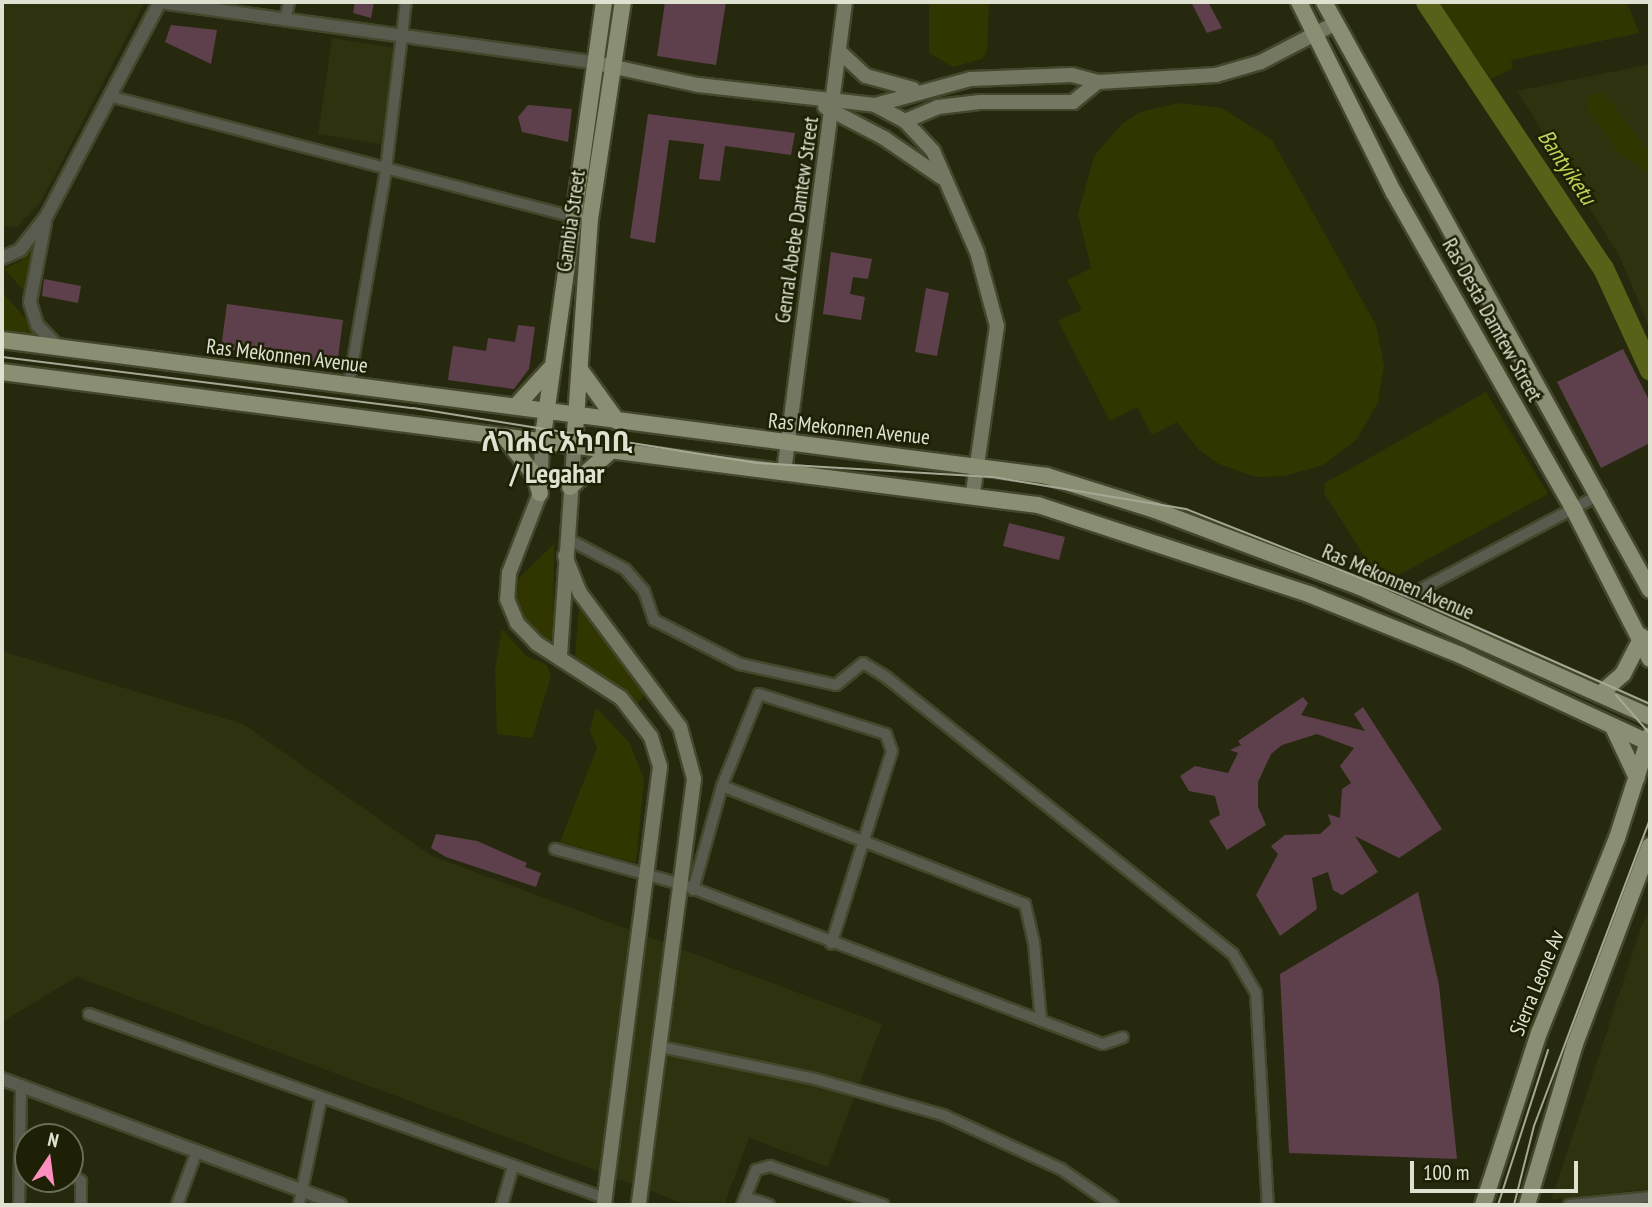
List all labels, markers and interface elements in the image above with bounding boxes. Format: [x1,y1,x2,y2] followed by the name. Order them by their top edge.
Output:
[770,115,824,325] street label: Genral Abebe Damtew Street
[1532,124,1602,210] water label: Bantyiketu
[551,169,591,273] street label: Gambia Street
[1437,234,1547,406] street label: Ras Desta Damtew Street
[205,334,369,378] street label: Ras Mekonnen Avenue
[767,408,931,450] street label: Ras Mekonnen Avenue
[482,424,632,490] district label: ለገሐር አካባቢ / Legahar
[1318,539,1478,625] street label: Ras Mekonnen Avenue
[1504,926,1570,1040] street label: Sierra Leone Av
[14,1123,84,1193] north arrow
[46,1127,61,1152] text: N
[1414,1148,1582,1192] scale bar
[1423,1159,1469,1186] text: 100 m

